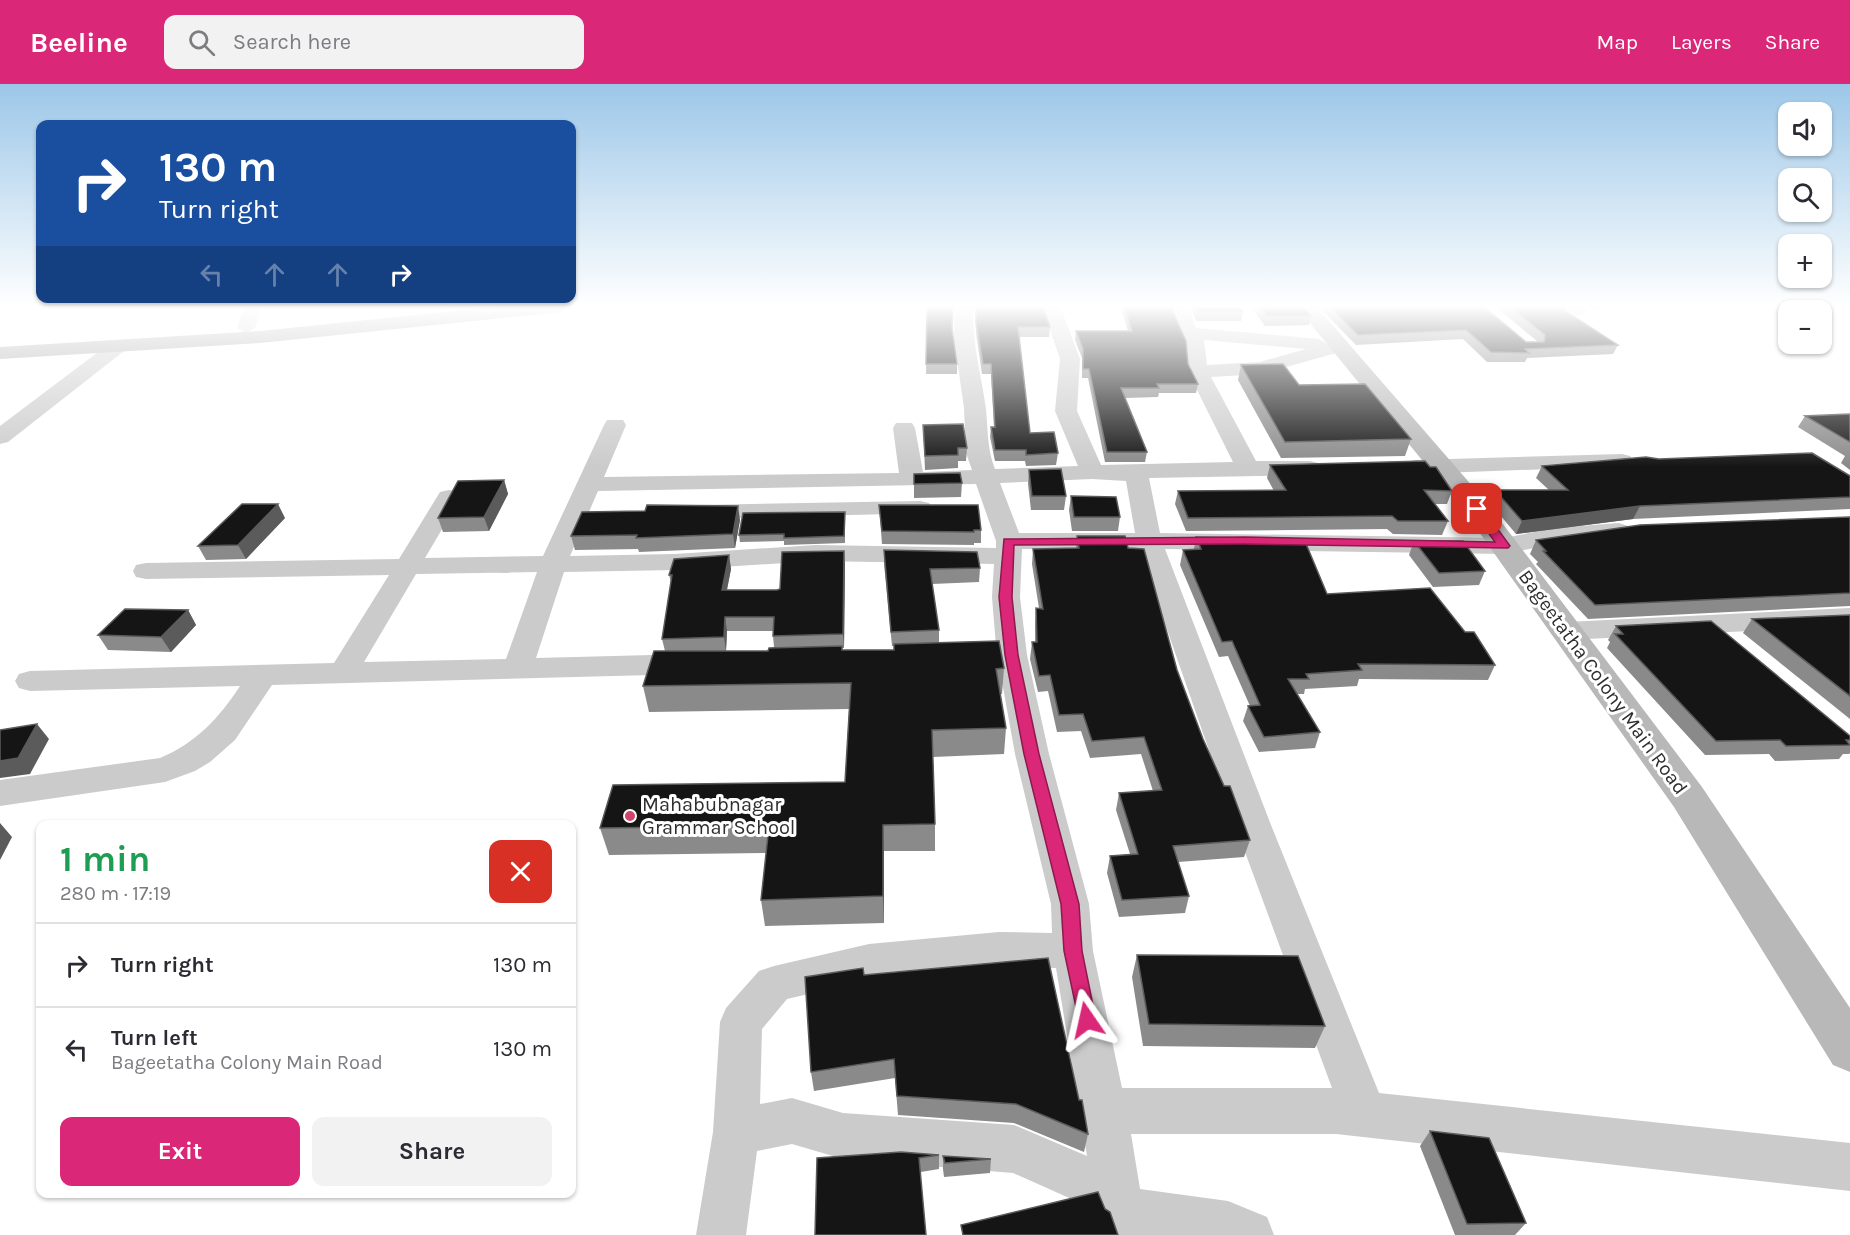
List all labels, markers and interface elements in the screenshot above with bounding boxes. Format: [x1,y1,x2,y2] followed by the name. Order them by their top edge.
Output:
[164,15,584,69] search box
[30,26,128,59] text: Beeline
[185,26,218,59] icon: search
[233,29,351,55] text: Search here
[1596,30,1638,54] text: Map
[1671,30,1732,54] text: Layers
[1765,30,1820,54] text: Share
[1778,102,1832,354] map controls
[1778,102,1832,156] button: sound
[159,142,277,192] text: 130 m
[60,144,138,222] icon: right
[1778,168,1832,222] button: search
[159,193,279,225] text: Turn right
[1778,234,1832,288] button: +
[195,258,228,291] icon: left
[258,258,291,291] icon: ahead
[321,258,354,291] icon: ahead
[384,258,417,291] icon: right
[1778,300,1832,354] button: −
[1451,483,1502,534] pin
[1460,492,1493,525] icon: arrive
[1514,565,1692,799] street label: Bageetatha Colony Main Road
[642,793,795,839] place label: Mahabubnagar Grammar School
[623,809,637,823] marker: Mahabubnagar Grammar School
[60,838,150,880] text: 1 min
[489,840,552,903] button: close
[60,882,171,905] text: 280 m · 17:19
[60,949,93,982] icon: right
[111,952,214,978] text: Turn right
[493,952,552,978] text: 130 m
[1055,988,1119,1052] position arrow
[111,1025,198,1051] text: Turn left
[60,1033,93,1066] icon: left
[493,1036,552,1062] text: 130 m
[111,1051,383,1074] text: Bageetatha Colony Main Road
[60,1117,300,1186] button: Exit
[312,1117,552,1186] button: Share

